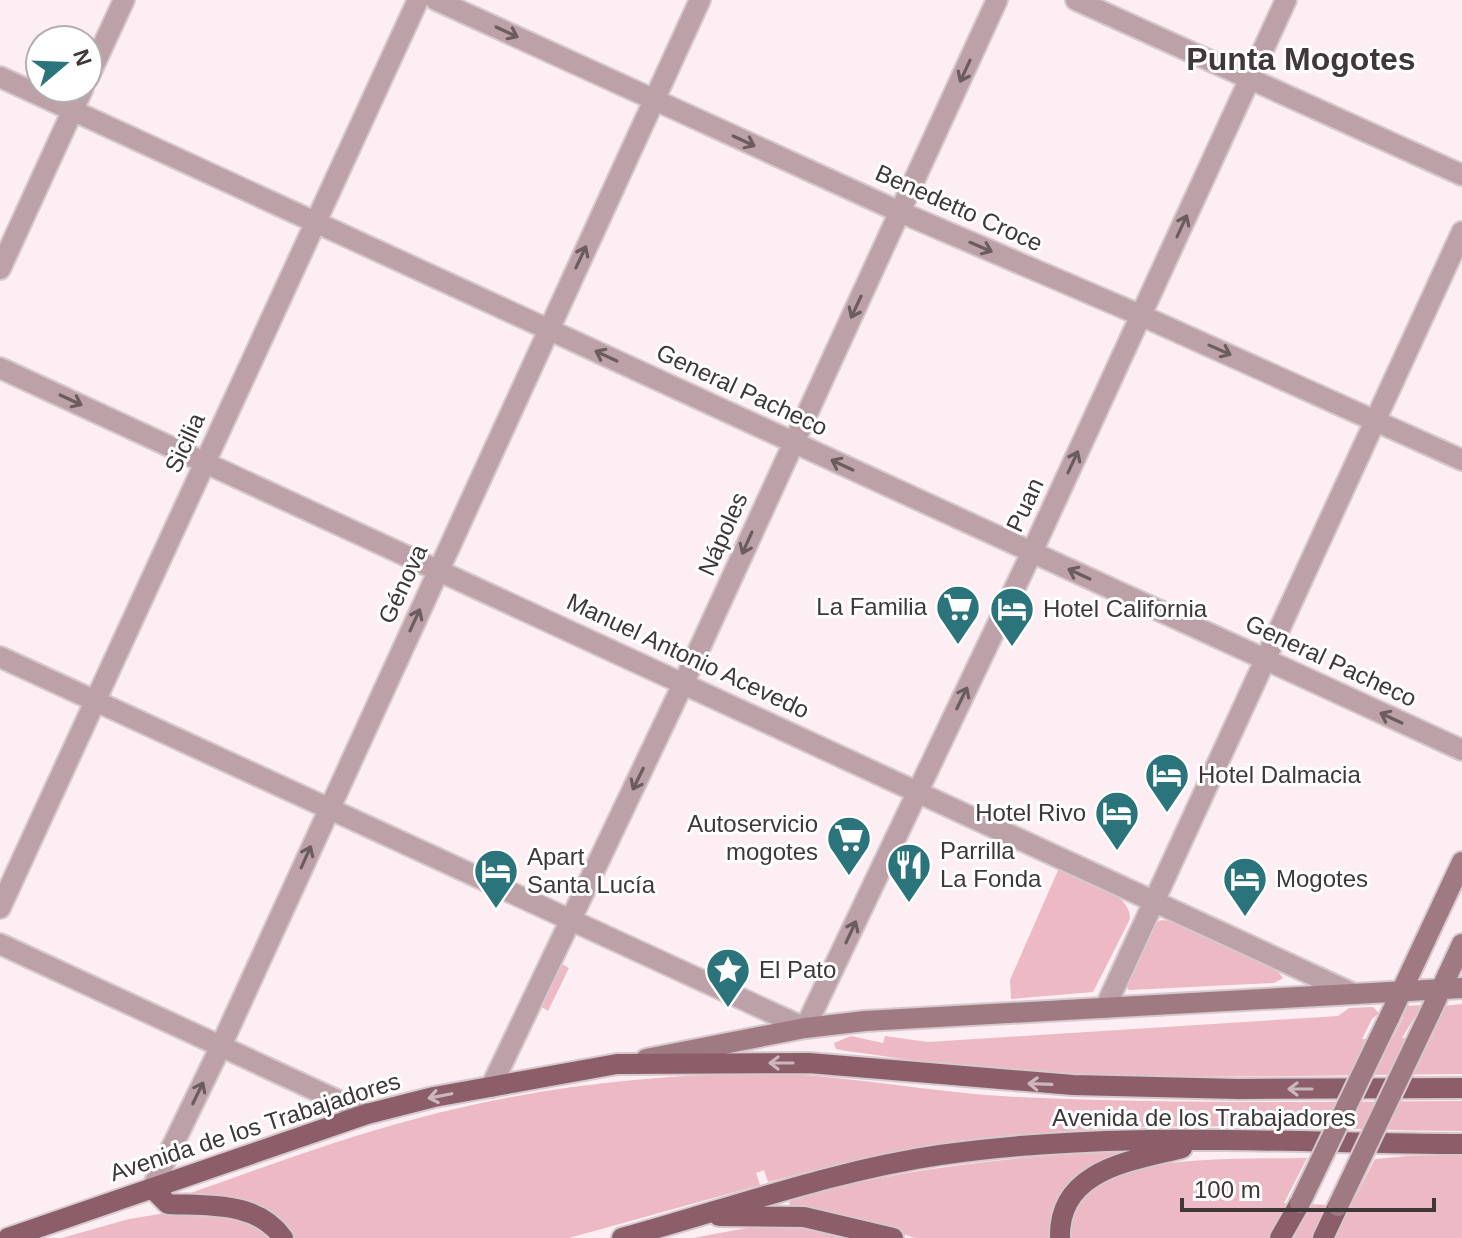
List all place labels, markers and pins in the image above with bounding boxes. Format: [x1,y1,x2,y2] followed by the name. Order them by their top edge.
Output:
[934,583,982,646] supermarket icon: La Familia
[988,585,1036,648] hotel icon: Hotel California
[816,593,928,620] place label: La Familia
[1043,595,1208,622] place label: Hotel California
[1143,751,1191,814] hotel icon: Hotel Dalmacia
[1198,761,1361,788] place label: Hotel Dalmacia
[1093,789,1141,852] hotel icon: Hotel Rivo
[975,799,1086,826] place label: Hotel Rivo
[687,810,818,865] place label: Autoservicio mogotes
[825,814,873,877] supermarket icon: Autoservicio mogotes
[940,837,1042,892] place label: Parrilla La Fonda
[885,841,933,904] restaurant icon: Parrilla La Fonda
[527,843,656,898] place label: Apart Santa Lucía
[472,847,520,910] hotel icon: Apart Santa Lucía
[1221,855,1269,918] hotel icon: Mogotes
[1276,865,1368,892] place label: Mogotes
[704,946,752,1009] place icon: El Pato
[759,956,836,983] place label: El Pato

